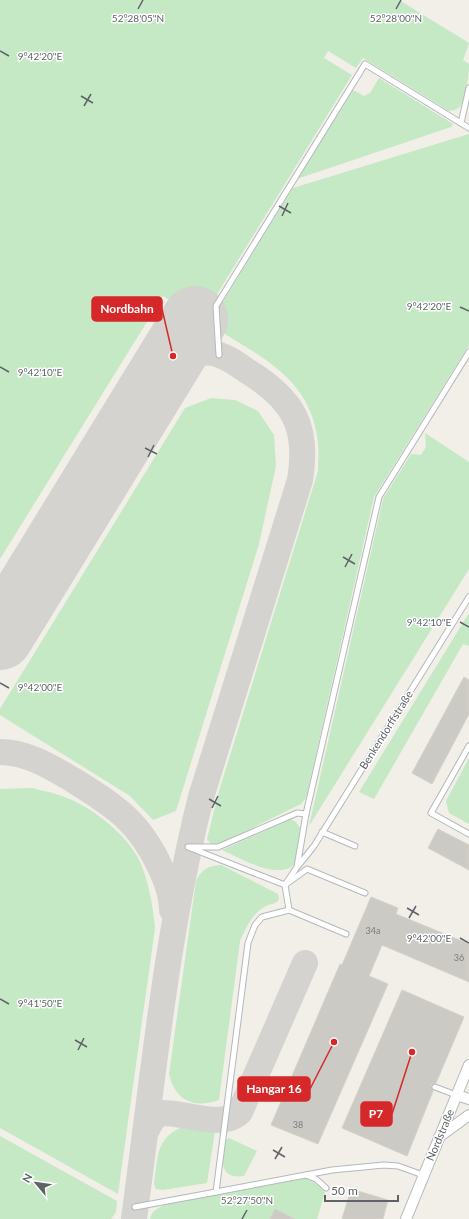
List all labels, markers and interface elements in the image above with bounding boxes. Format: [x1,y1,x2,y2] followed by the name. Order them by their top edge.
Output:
[112,12,164,24] text: 52°28'05"N
[370,12,422,24] text: 52°28'00"N
[18,50,63,62] text: 9°42'20"E
[92,297,162,321] callout: Nordbahn
[407,300,452,312] text: 9°42'20"E
[100,301,154,316] text: Nordbahn
[18,366,63,378] text: 9°42'10"E
[407,616,452,628] text: 9°42'10"E
[18,681,63,693] text: 9°42'00"E
[356,688,415,771] street label: Benkendorffstraße
[366,925,380,936] house number: 34a
[407,932,452,944] text: 9°42'00"E
[454,952,464,963] house number: 36
[18,997,63,1009] text: 9°41'50"E
[238,1077,310,1101] callout: Hangar 16
[246,1081,302,1096] text: Hangar 16
[361,1102,392,1126] callout: P7
[369,1106,383,1121] text: P7
[423,1107,456,1163] street label: Nordstraße
[293,1119,303,1130] house number: 38
[16,1163,56,1203] north arrow
[19,1171,35,1185] text: N
[325,1177,398,1203] scale bar
[331,1183,358,1198] text: 50 m
[221,1194,273,1206] text: 52°27'50"N

